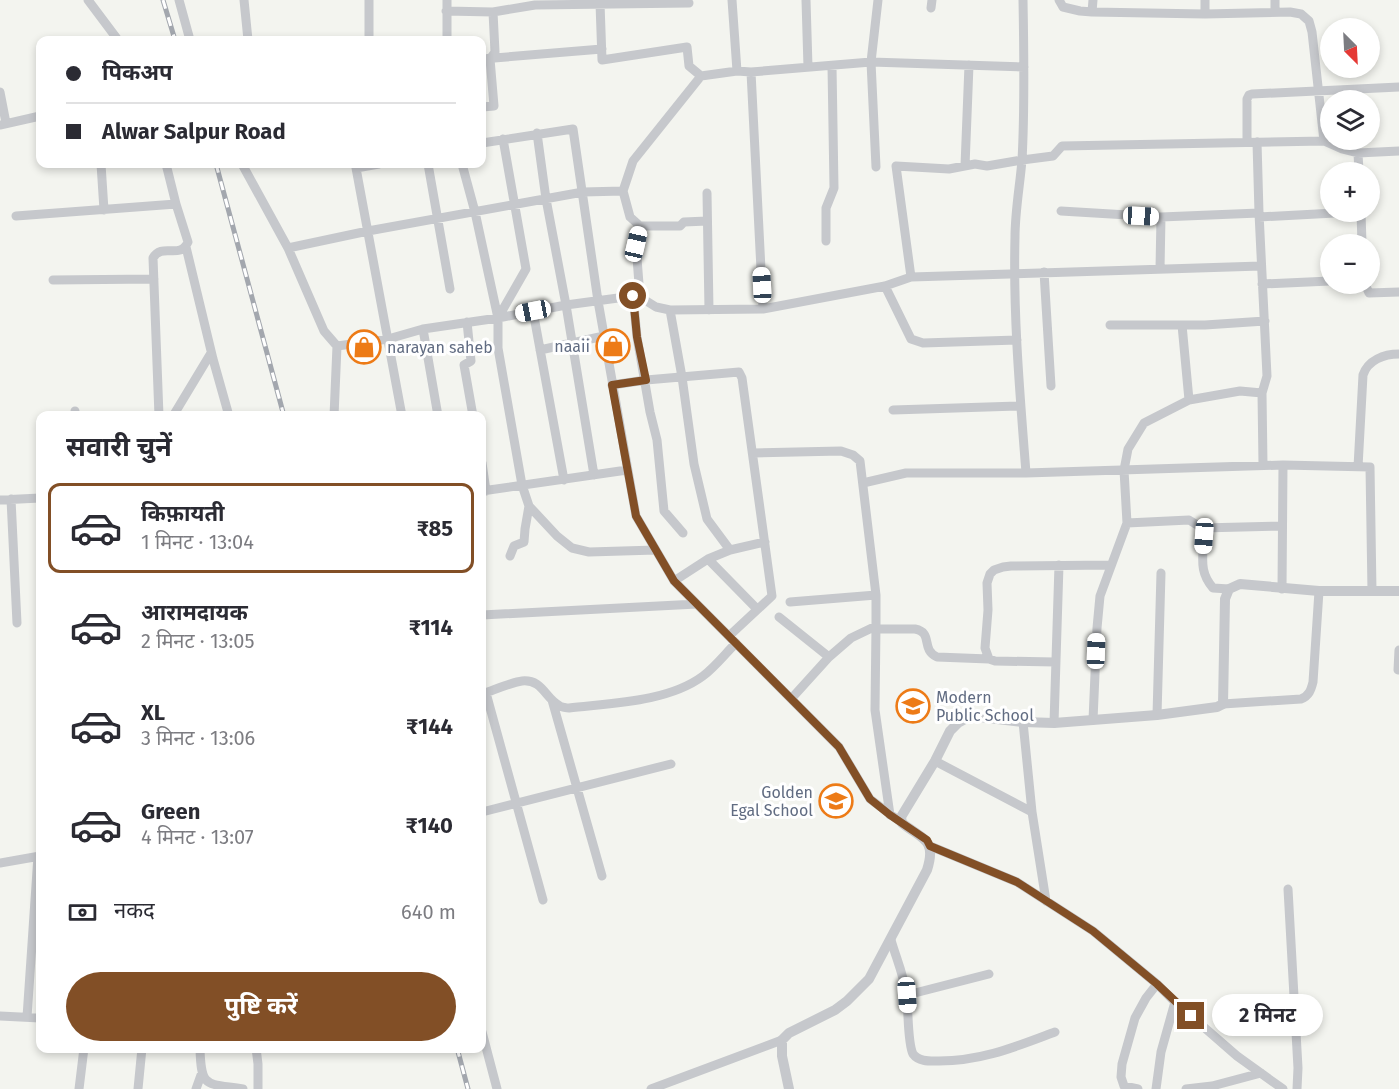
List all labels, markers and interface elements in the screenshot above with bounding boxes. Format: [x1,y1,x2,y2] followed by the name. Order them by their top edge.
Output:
[1320,18,1380,78] north arrow
[1320,18,1380,294] map controls
[102,59,173,86] text: पिकअप
[1320,90,1380,150] button: layers
[102,118,286,145] text: Alwar Salpur Road
[1320,162,1380,222] button: +
[1123,206,1159,226] car
[623,224,649,264] car
[1320,234,1380,294] button: −
[752,267,772,303] car
[619,282,646,309] route start
[514,299,552,323] car
[595,328,631,364] shop icon: naaii
[346,329,382,365] shop icon: narayan saheb
[554,337,590,356] place label: naaii
[387,338,493,357] place label: narayan saheb
[66,431,172,463] text: सवारी चुनें
[141,500,225,527] text: किफ़ायती
[69,501,123,555] icon: car
[417,515,453,542] text: ₹85
[1194,517,1214,555] car
[141,530,254,554] text: 1 मिनट · 13:04
[141,599,248,626] text: आरामदायक
[69,600,123,654] icon: car
[409,614,453,641] text: ₹114
[141,629,255,653] text: 2 मिनट · 13:05
[1086,633,1106,669] car
[895,688,931,724] school or university icon: Modern Public School
[936,688,1034,725] place label: Modern Public School
[69,699,123,753] icon: car
[141,699,165,726] text: XL
[406,713,453,740] text: ₹144
[141,726,255,750] text: 3 मिनट · 13:06
[730,783,813,820] place label: Golden Egal School
[818,783,854,819] school or university icon: Golden Egal School
[69,798,123,852] icon: car
[141,798,200,825] text: Green
[406,812,453,839] text: ₹140
[141,825,254,849] text: 4 मिनट · 13:07
[66,896,99,929] icon: cash
[114,897,155,924] text: नकद
[401,900,456,924] text: 640 m
[66,972,456,1041] button: पुष्टि करें
[897,976,917,1014] car
[1212,995,1323,1037] callout: 2 मिनट
[1177,1002,1204,1029] route end
[1239,1003,1296,1027] text: 2 मिनट

